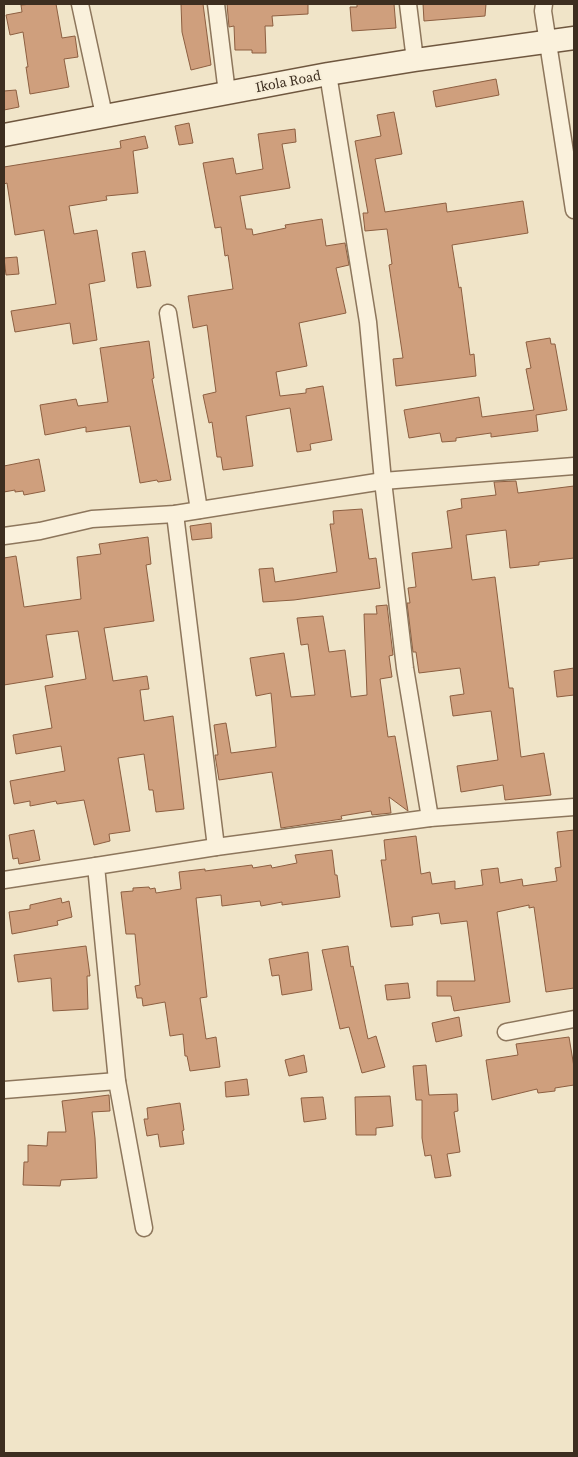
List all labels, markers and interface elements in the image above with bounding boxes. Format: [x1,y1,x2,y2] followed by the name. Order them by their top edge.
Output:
[254,65,322,97] street label: Ikola Road

